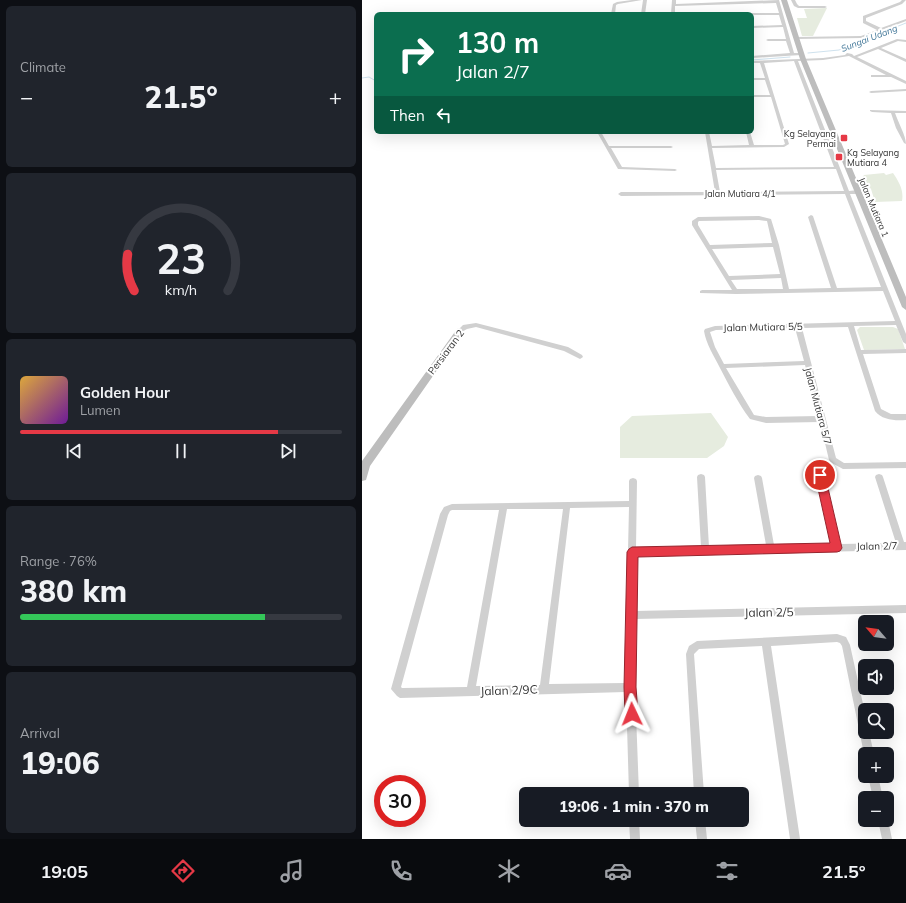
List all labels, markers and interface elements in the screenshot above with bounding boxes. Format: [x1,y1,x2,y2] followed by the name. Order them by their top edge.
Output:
[839,22,899,54] water label: Sungai Udang
[456,25,539,60] text: 130 m
[390,28,442,80] icon: right
[20,59,66,75] text: Climate
[456,60,530,83] text: Jalan 2/7
[144,78,218,116] text: 21.5°
[20,83,33,111] text: −
[329,83,342,111] text: +
[433,104,455,126] icon: left
[390,106,425,125] text: Then
[784,128,836,149] place label: Kg Selayang Permai
[839,133,849,143] marker: Kg Selayang Permai
[847,147,899,168] place label: Kg Selayang Mutiara 4
[834,152,844,162] marker: Kg Selayang Mutiara 4
[857,176,891,238] street label: Jalan Mutiara 1
[704,188,776,199] street label: Jalan Mutiara 4/1
[156,232,206,284] text: 23
[165,280,197,298] text: km/h
[723,320,803,334] street label: Jalan Mutiara 5/5
[425,327,467,377] street label: Persiaran 2
[801,366,835,446] street label: Jalan Mutiara 5/7
[80,383,170,402] text: Golden Hour
[80,402,121,418] text: Lumen
[63,440,85,462] icon: previous
[170,440,192,462] icon: pause
[277,440,299,462] icon: next
[803,458,837,492] pin
[809,464,831,486] icon: arrive
[856,539,898,553] street label: Jalan 2/7
[20,553,97,569] text: Range · 76%
[20,572,127,610] text: 380 km
[744,604,794,620] street label: Jalan 2/5
[858,615,894,651] north arrow
[858,615,894,827] map controls
[858,659,894,695] button: sound
[480,682,538,698] street label: Jalan 2/9C
[611,693,653,735] position arrow
[858,703,894,739] button: search
[20,725,60,741] text: Arrival
[20,744,100,782] text: 19:06
[858,747,894,783] button: +
[374,775,426,827] speed limit sign: 30
[858,791,894,827] button: −
[559,797,709,816] text: 19:06 · 1 min · 370 m
[169,857,197,885] icon: directions
[278,857,306,885] icon: music
[387,857,415,885] icon: phone
[495,857,523,885] icon: climate
[604,857,632,885] icon: car
[713,857,741,885] icon: filters
[40,860,88,883] text: 19:05
[822,860,866,883] text: 21.5°

